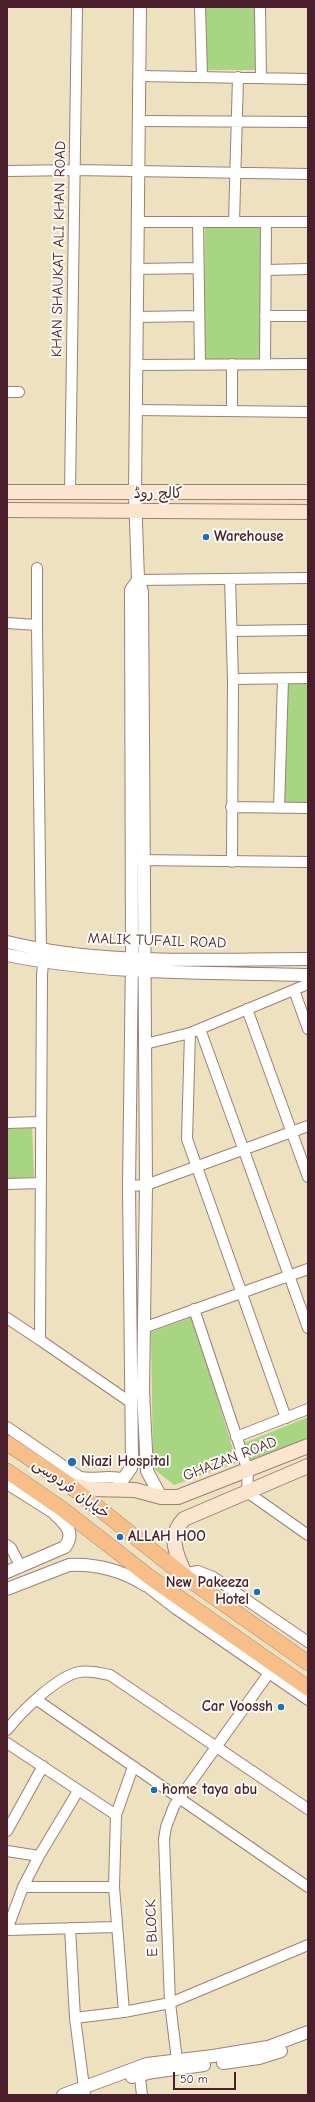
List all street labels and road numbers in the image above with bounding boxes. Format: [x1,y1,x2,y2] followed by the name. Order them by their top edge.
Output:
[48,141,70,357] street label: KHAN SHAUKAT ALI KHAN ROAD
[134,485,182,503] street label: کالج روڈ
[87,930,227,952] street label: MALIK TUFAIL ROAD
[180,1433,280,1485] street label: GHAZAN ROAD
[29,1455,113,1523] street label: خیابان فردوسی
[142,1899,162,1957] street label: E BLOCK

